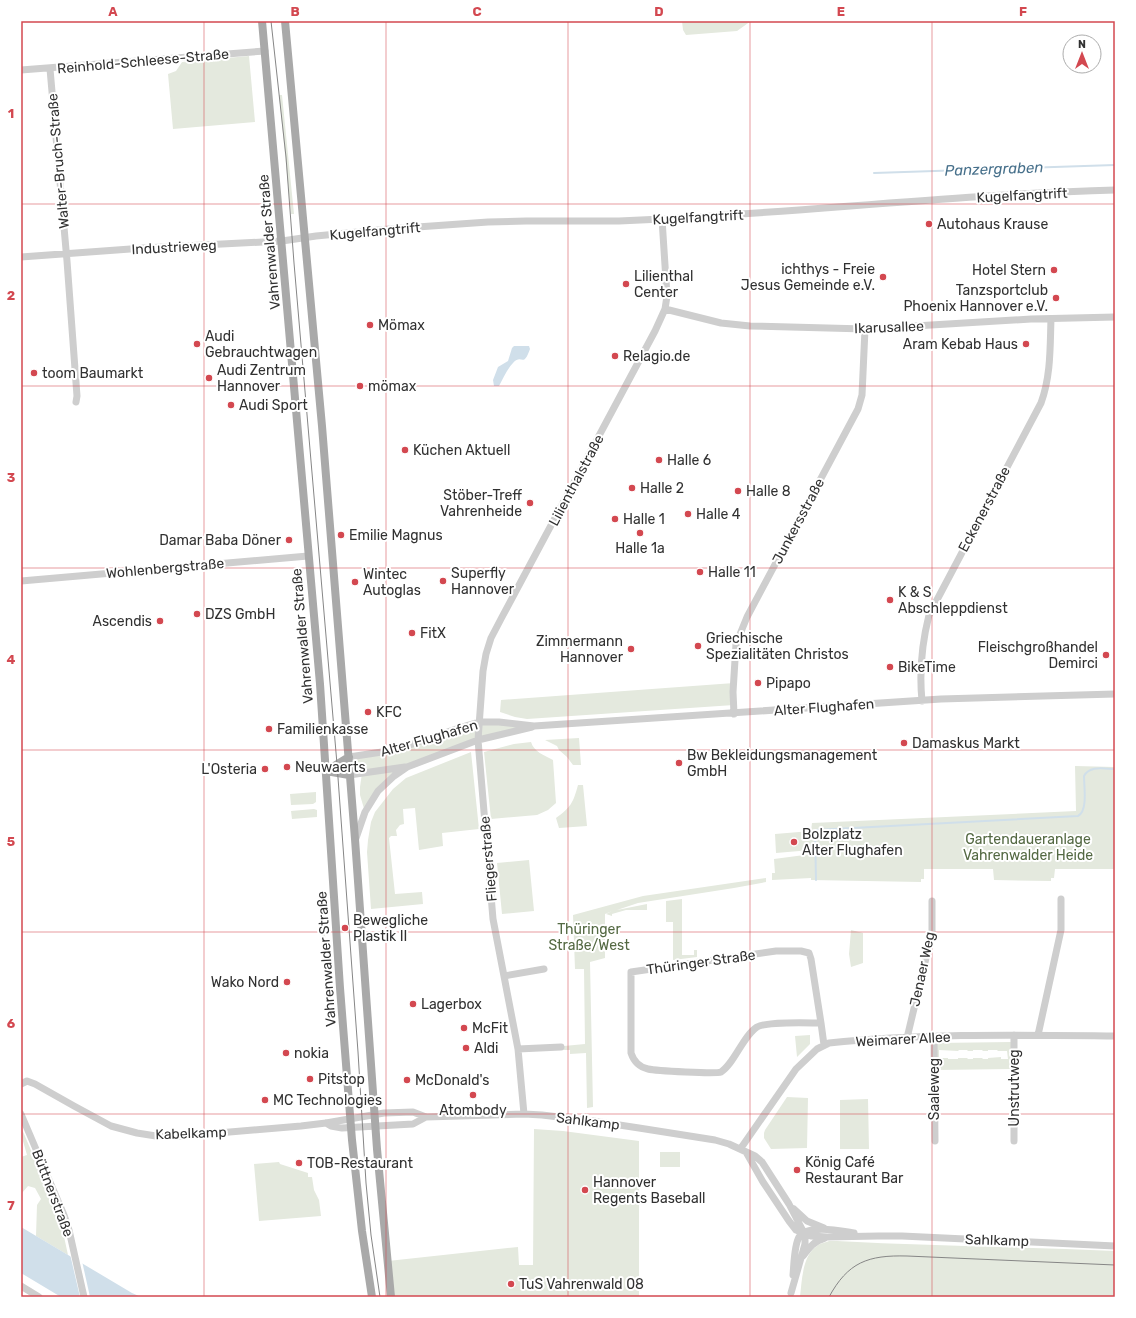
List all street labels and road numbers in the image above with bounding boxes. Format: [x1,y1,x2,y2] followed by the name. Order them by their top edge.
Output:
[56,46,230,77] street label: Reinhold-Schleese-Straße
[44,92,73,229] street label: Walter-Bruch-Straße
[255,173,284,310] street label: Vahrenwalder Straße
[976,185,1068,206] street label: Kugelfangtrift
[652,207,744,228] street label: Kugelfangtrift
[329,219,422,244] street label: Kugelfangtrift
[131,237,217,258] street label: Industrieweg
[854,318,924,337] street label: Ikarusallee
[545,432,608,529] street label: Lilienthalstraße
[955,464,1014,555] street label: Eckenerstraße
[769,475,828,567] street label: Junkersstraße
[105,555,225,582] street label: Wohlenbergstraße
[288,567,317,704] street label: Vahrenwalder Straße
[773,696,875,719] street label: Alter Flughafen
[378,716,480,761] street label: Alter Flughafen
[476,815,501,903] street label: Fliegerstraße
[313,890,340,1027] street label: Vahrenwalder Straße
[906,930,939,1008] street label: Jenaer Weg
[646,946,757,979] street label: Thüringer Straße
[855,1029,951,1050] street label: Weimarer Allee
[1006,1049,1023,1127] street label: Unstrutweg
[926,1058,943,1120] street label: Saaleweg
[555,1109,621,1134] street label: Sahlkamp
[155,1124,227,1143] street label: Kabelkamp
[28,1147,77,1239] street label: Büttnerstraße
[965,1231,1029,1250] street label: Sahlkamp

